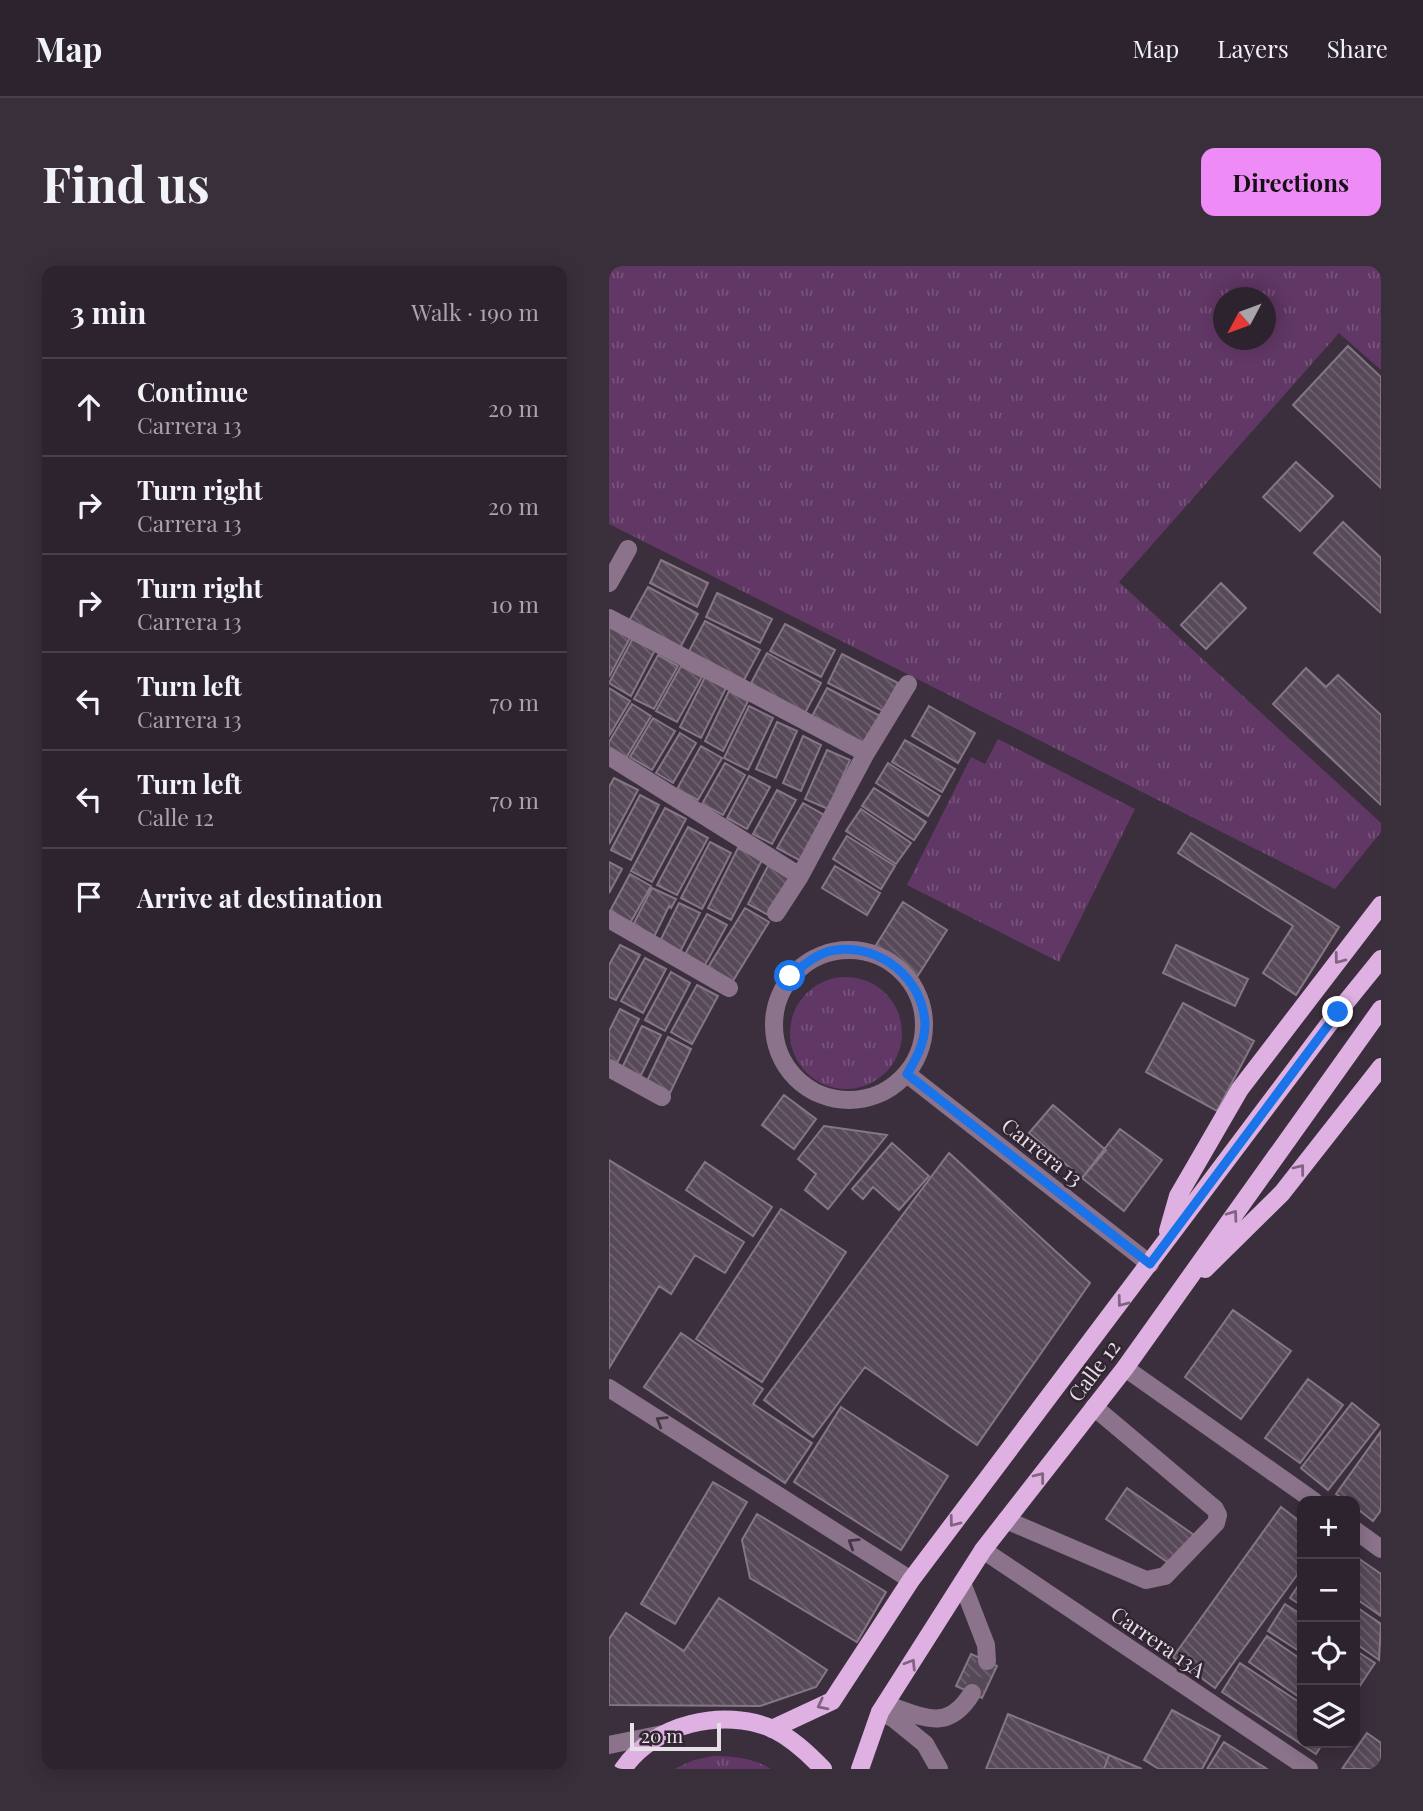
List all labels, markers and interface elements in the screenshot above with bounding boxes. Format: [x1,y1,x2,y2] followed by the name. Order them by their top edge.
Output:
[35,26,102,70] text: Map
[1133,32,1179,64] text: Map
[1217,32,1289,64] text: Layers
[1327,32,1388,64] text: Share
[1201,148,1381,216] button: Directions
[42,150,210,215] text: Find us
[1213,287,1276,350] north arrow
[70,292,146,332] text: 3 min
[411,296,539,327] text: Walk · 190 m
[137,374,248,409] text: Continue
[70,388,108,426] icon: ahead
[488,392,539,423] text: 20 m
[137,409,242,440] text: Carrera 13
[137,472,263,507] text: Turn right
[70,486,108,524] icon: right
[488,490,539,521] text: 20 m
[137,507,242,538] text: Carrera 13
[137,570,263,605] text: Turn right
[70,584,108,622] icon: right
[491,588,539,619] text: 10 m
[137,605,242,636] text: Carrera 13
[137,668,242,703] text: Turn left
[70,682,108,720] icon: left
[490,686,539,717] text: 70 m
[137,703,242,734] text: Carrera 13
[137,766,242,801] text: Turn left
[70,780,108,818] icon: left
[490,784,539,815] text: 70 m
[137,801,214,832] text: Calle 12
[70,878,108,916] icon: arrive
[137,880,383,915] text: Arrive at destination
[1335,952,1348,964] one-way arrow
[774,960,805,991] route start
[1322,996,1353,1027] route end
[997,1111,1089,1191] street label: Carrera 13
[1292,1165,1305,1177] one-way arrow
[1225,1210,1237,1223] one-way arrow
[1117,1294,1130,1307] one-way arrow
[1061,1333,1125,1407] street label: Calle 12
[656,1417,669,1430] one-way arrow
[1031,1472,1044,1485] one-way arrow
[1297,1496,1360,1748] map controls
[1297,1496,1360,1559] button: +
[950,1514,963,1527] one-way arrow
[848,1539,861,1551] one-way arrow
[1297,1559,1360,1622] button: −
[1106,1599,1213,1683] street label: Carrera 13A
[1297,1622,1360,1685] button: locate
[902,1659,915,1672] one-way arrow
[1297,1685,1360,1748] button: layers
[817,1696,829,1710] one-way arrow
[630,1720,721,1752] scale bar
[641,1722,683,1748] text: 20 m

